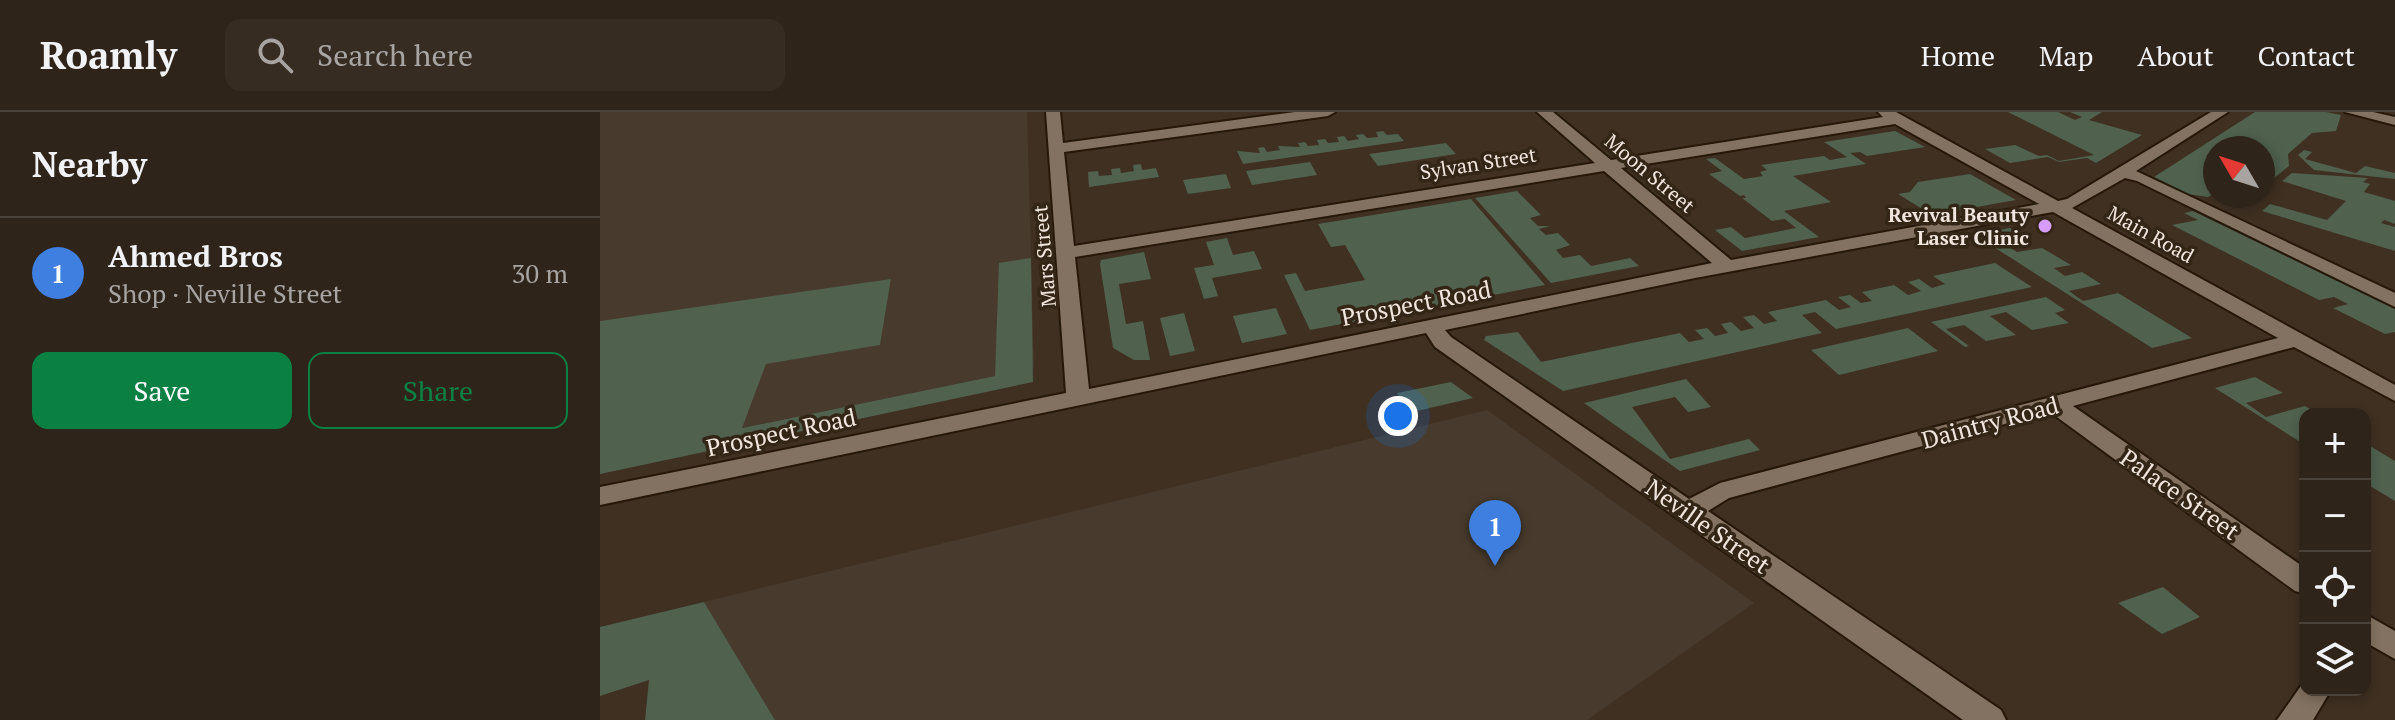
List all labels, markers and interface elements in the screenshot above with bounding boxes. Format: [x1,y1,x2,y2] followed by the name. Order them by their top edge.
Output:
[225,19,785,91] search box
[40,30,177,80] text: Roamly
[253,33,297,77] icon: search
[317,35,473,75] text: Search here
[1921,37,1995,74] text: Home
[2039,37,2093,74] text: Map
[2137,37,2214,74] text: About
[2258,37,2355,74] text: Contact
[1599,127,1701,219] street label: Moon Street
[2203,136,2275,208] north arrow
[1418,140,1539,185] street label: Sylvan Street
[32,142,147,187] text: Nearby
[2103,199,2199,269] street label: Main Road
[1888,201,2029,251] place label: Revival Beauty Laser Clinic
[1026,203,1062,308] street label: Mars Street
[2036,217,2054,235] marker: Revival Beauty Laser Clinic
[108,236,283,276] text: Ahmed Bros
[51,256,65,290] text: 1
[512,256,568,290] text: 30 m
[1338,273,1494,333] street label: Prospect Road
[108,276,342,310] text: Shop · Neville Street
[32,352,292,429] button: Save
[308,352,568,429] button: Share
[1918,388,2062,456] street label: Daintry Road
[1378,396,1418,436] your location
[703,401,859,463] street label: Prospect Road
[2299,408,2371,696] map controls
[2299,408,2371,480] button: +
[2114,441,2246,547] street label: Palace Street
[1639,471,1777,581] street label: Neville Street
[2299,480,2371,552] button: −
[1469,500,1521,566] pin: 1
[2299,552,2371,624] button: locate
[2299,624,2371,696] button: layers

